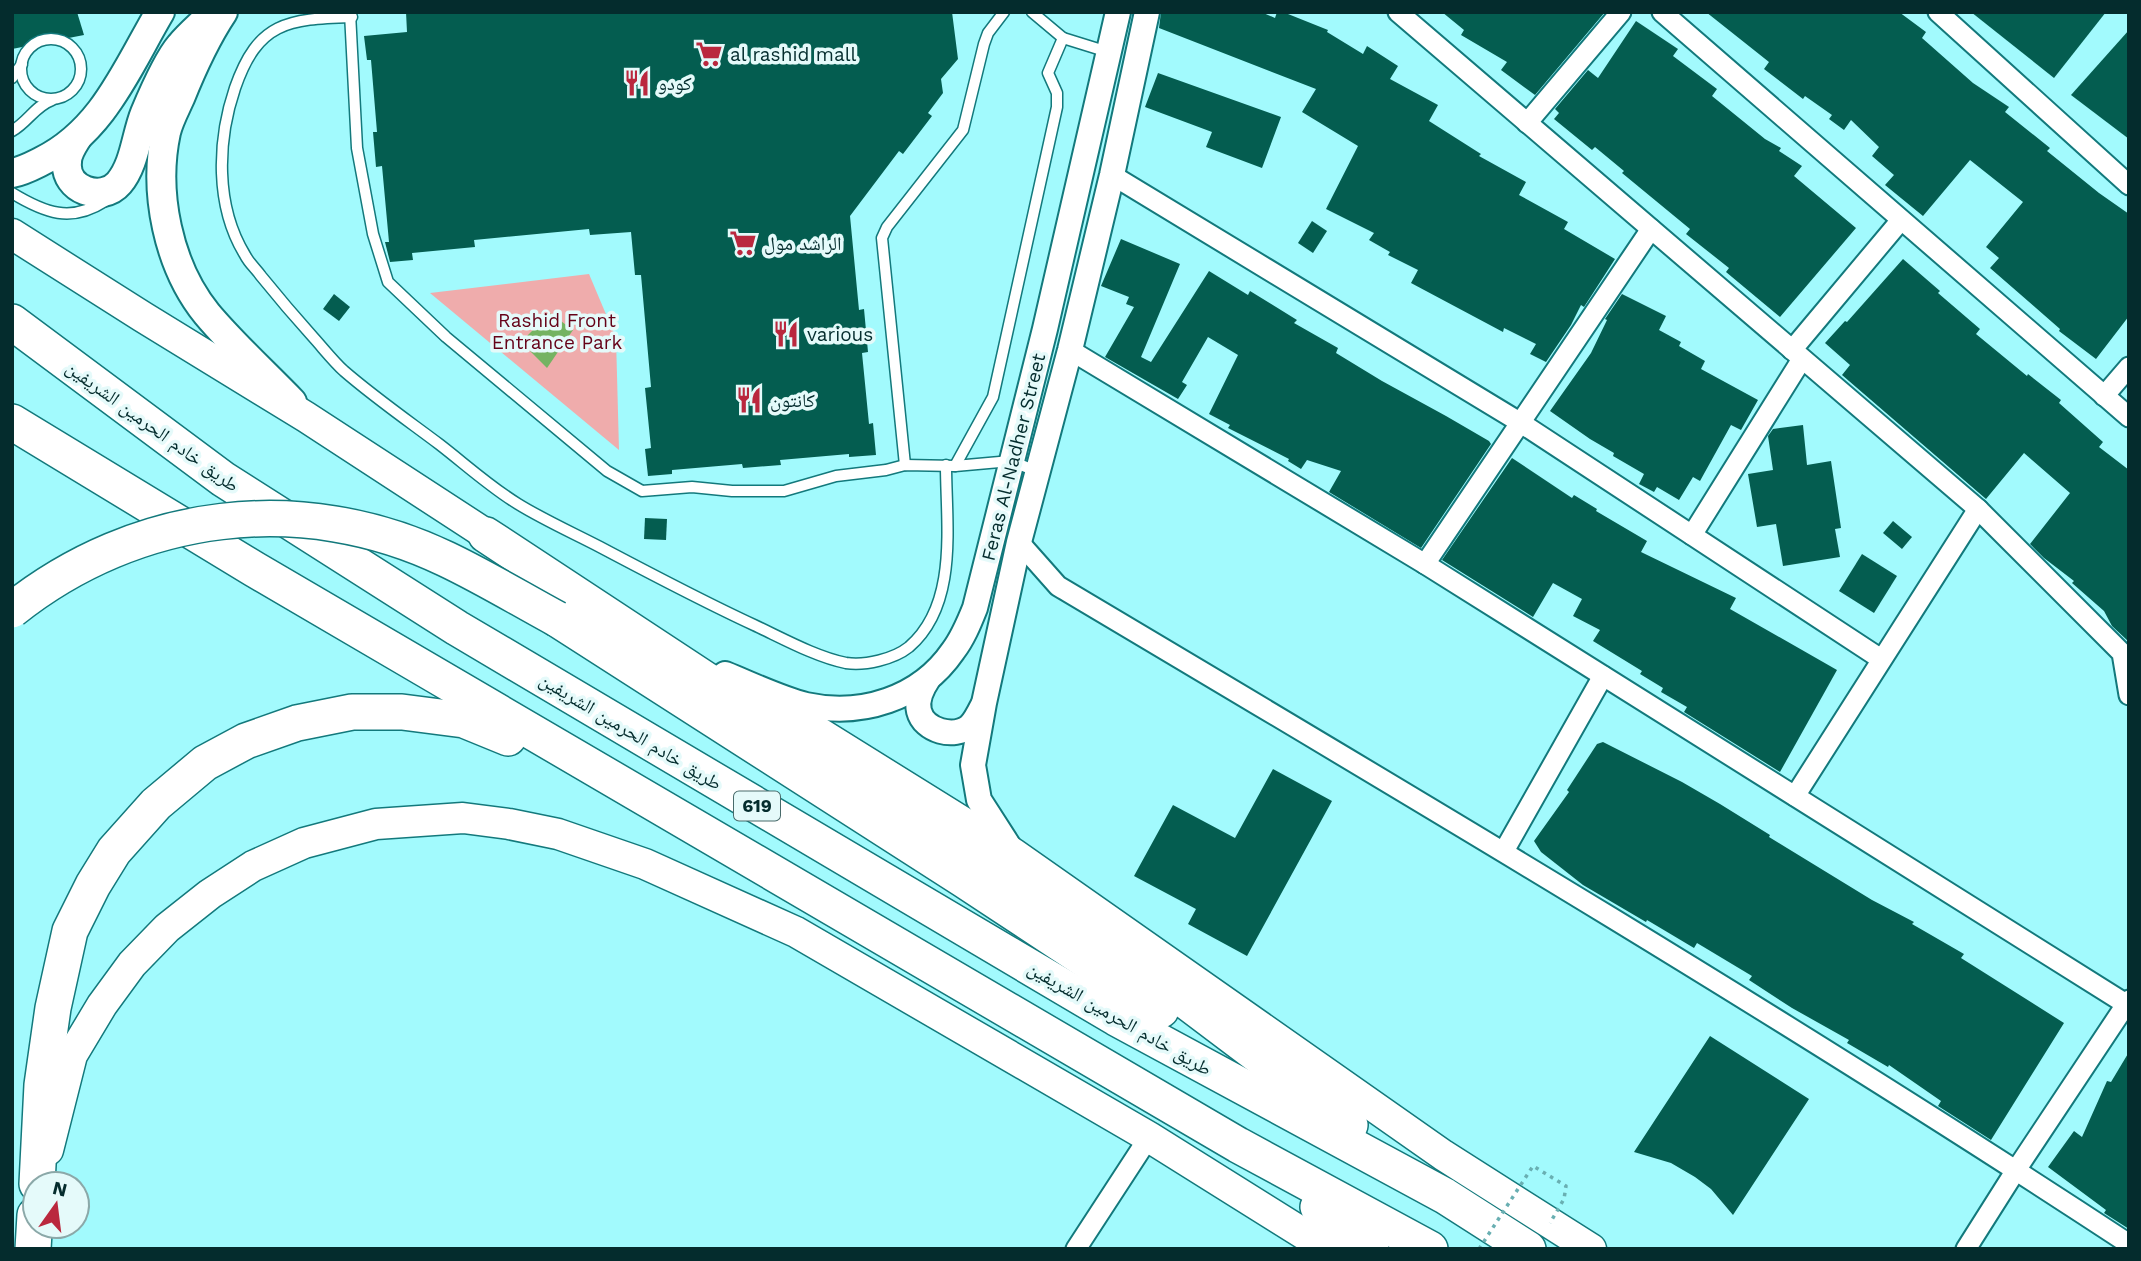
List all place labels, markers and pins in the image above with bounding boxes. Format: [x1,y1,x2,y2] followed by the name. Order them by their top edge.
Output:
[694,39,724,69] supermarket icon: al rashid mall
[730,43,857,66] place label: al rashid mall
[622,68,652,98] restaurant icon: كودو
[658,72,692,95] place label: كودو
[728,228,758,258] supermarket icon: الراشد مول
[764,232,842,255] place label: الراشد مول
[771,319,801,349] restaurant icon: various
[807,323,873,346] place label: various
[734,385,764,415] restaurant icon: كانتون
[770,389,815,412] place label: كانتون

